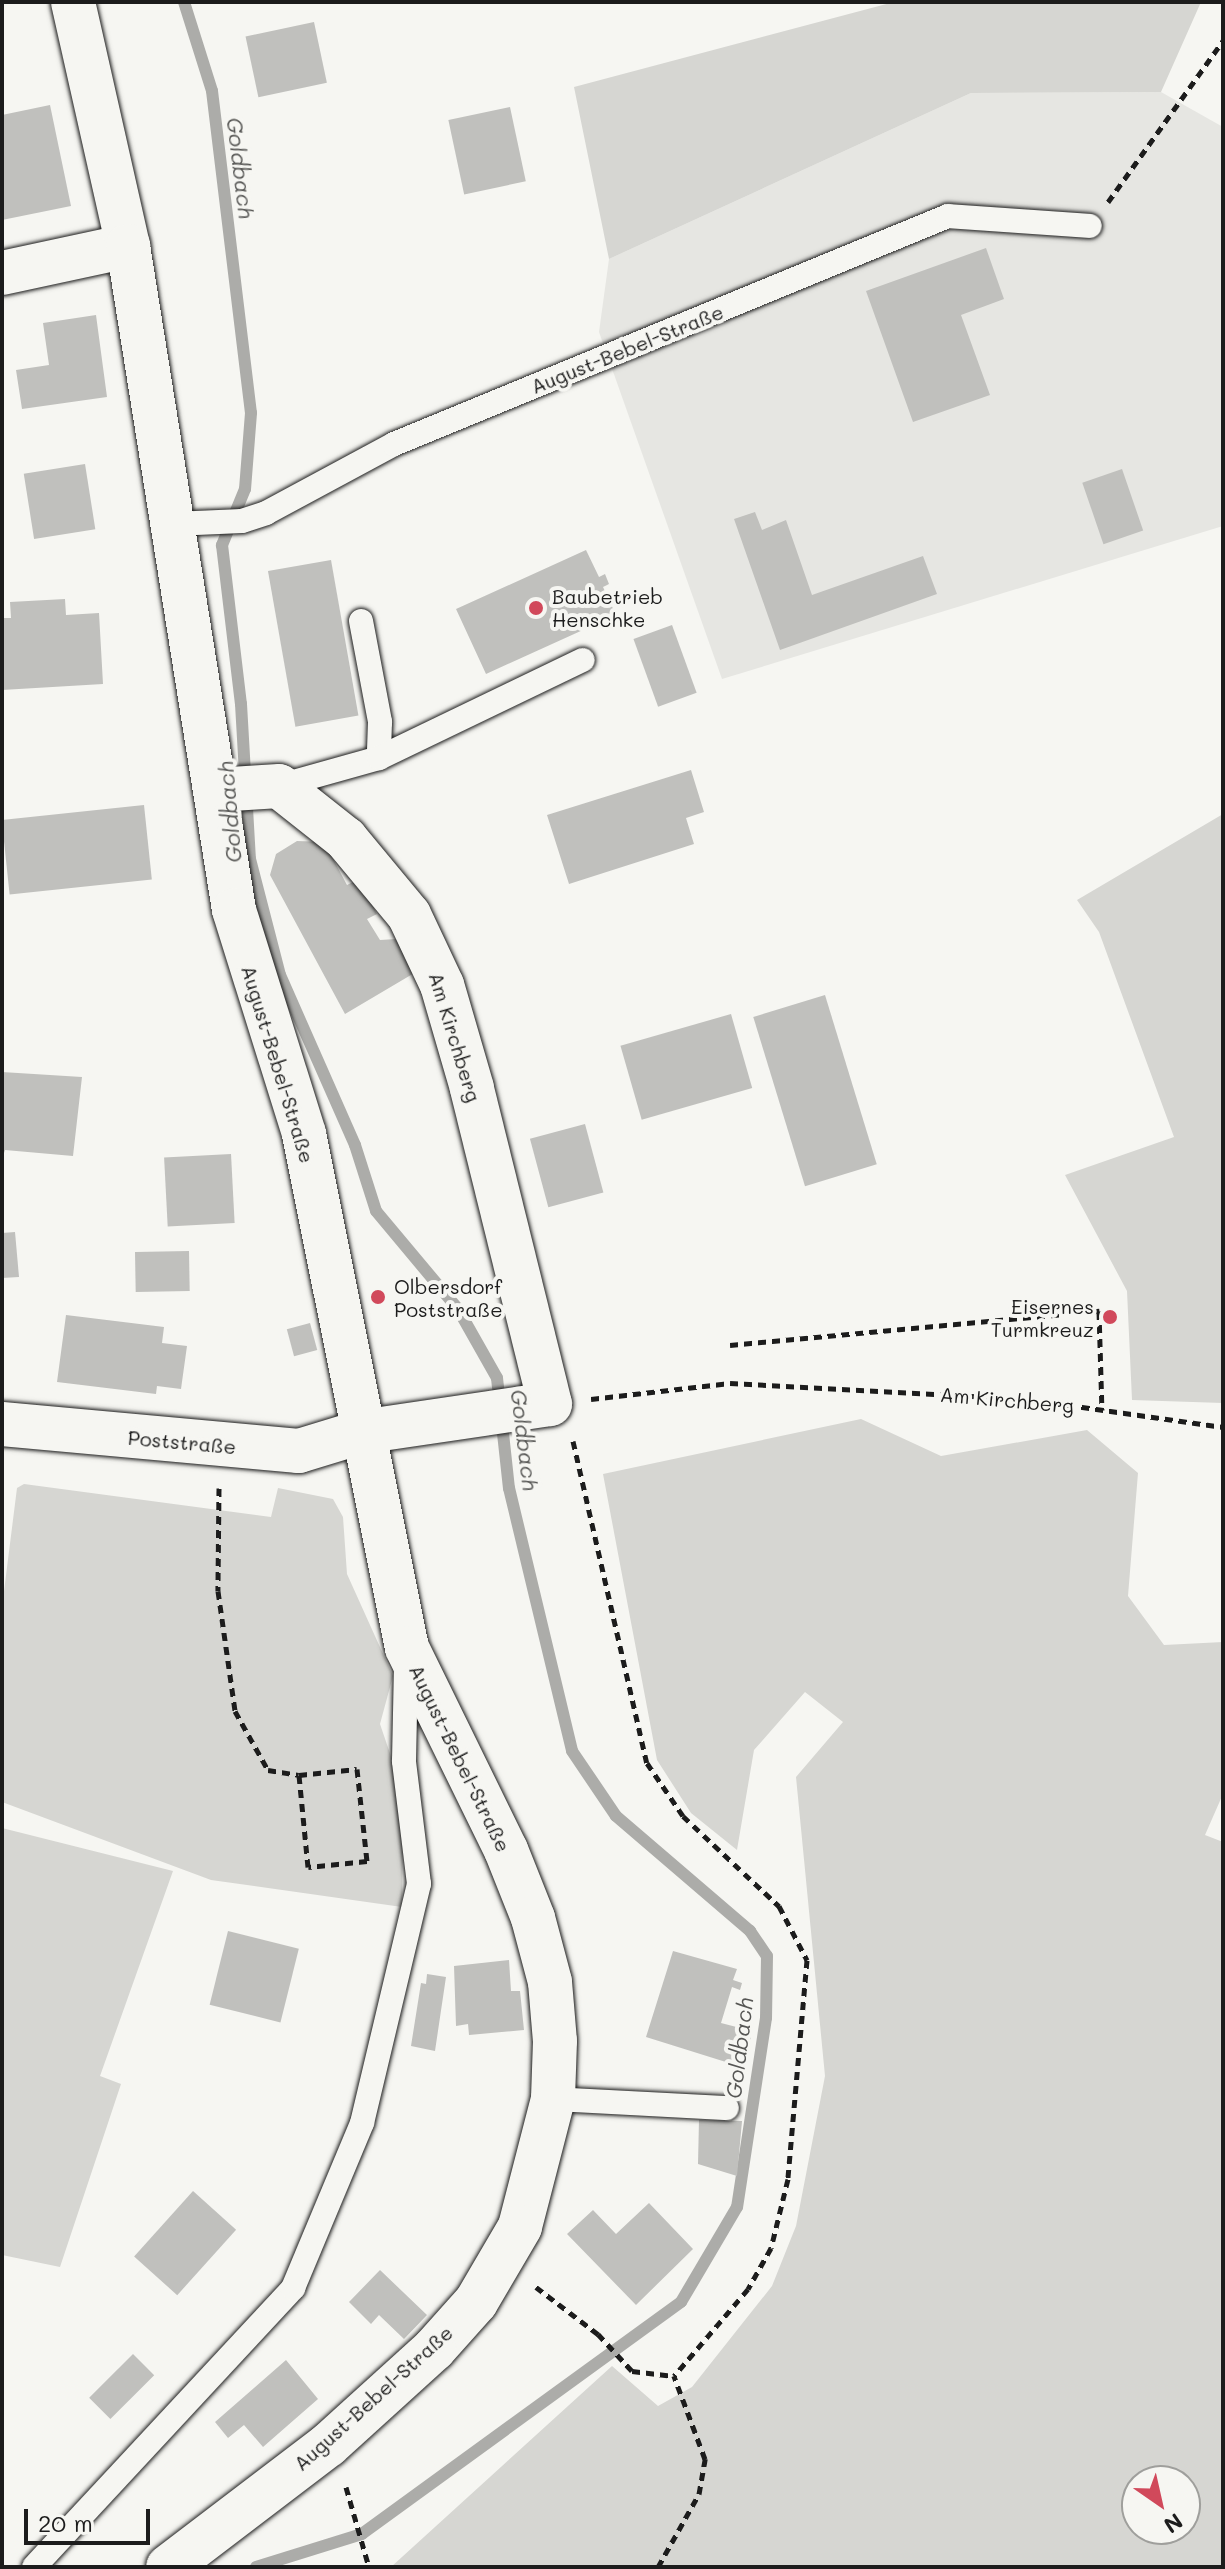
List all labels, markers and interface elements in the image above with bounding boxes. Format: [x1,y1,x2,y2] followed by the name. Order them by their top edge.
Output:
[222,116,260,220] water label: Goldbach
[527,299,727,399] street label: August-Bebel-Straße
[552,584,663,631] place label: Baubetrieb Henschke
[527,599,545,617] marker: Baubetrieb Henschke
[211,760,247,864] water label: Goldbach
[237,962,319,1166] street label: August-Bebel-Straße
[424,969,486,1105] street label: Am Kirchberg
[394,1274,503,1321] place label: Olbersdorf Poststraße
[369,1288,387,1306] marker: Olbersdorf Poststraße
[991,1294,1094,1341] place label: Eisernes Turmkreuz
[1101,1308,1119,1326] marker: Eisernes Turmkreuz
[939,1382,1075,1418] street label: Am Kirchberg
[506,1388,544,1492] water label: Goldbach
[127,1425,237,1459] street label: Poststraße
[404,1660,516,1856] street label: August-Bebel-Straße
[720,1996,758,2100] water label: Goldbach
[289,2320,457,2476] street label: August-Bebel-Straße
[1121,2465,1201,2545] north arrow
[28,2493,154,2543] scale bar
[38,2507,93,2538] text: 20 m
[1159,2507,1189,2540] text: N

